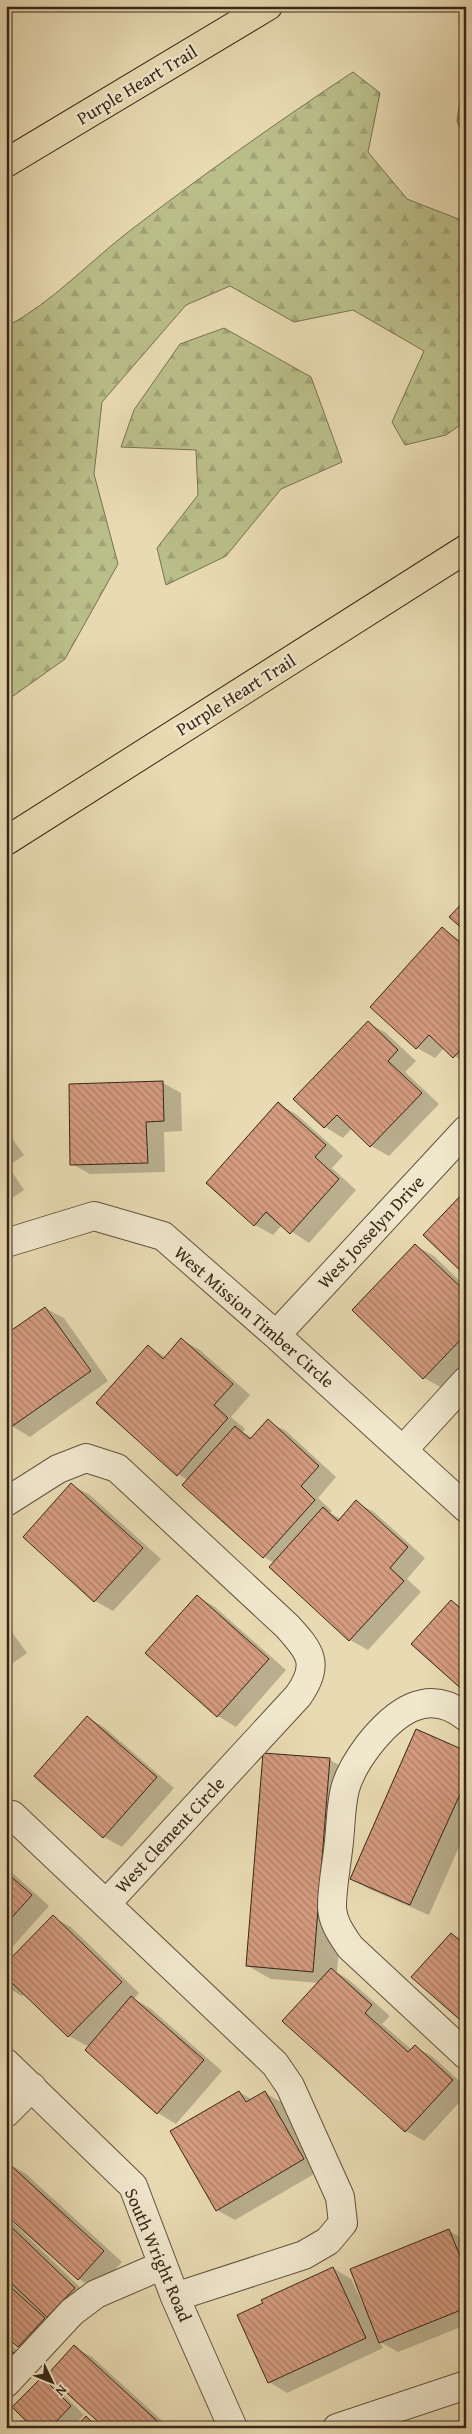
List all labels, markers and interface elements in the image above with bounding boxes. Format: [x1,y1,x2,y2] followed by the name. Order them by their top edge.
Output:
[71,38,202,131] street label: Purple Heart Trail
[171,647,301,742] street label: Purple Heart Trail
[311,1169,430,1294] street label: West Josselyn Drive
[168,1239,341,1394] street label: West Mission Timber Circle
[108,1770,231,1899] street label: West Clement Circle
[118,2184,199,2326] street label: South Wright Road
[28,2356,78,2406] north arrow
[51,2381,72,2402] text: N

